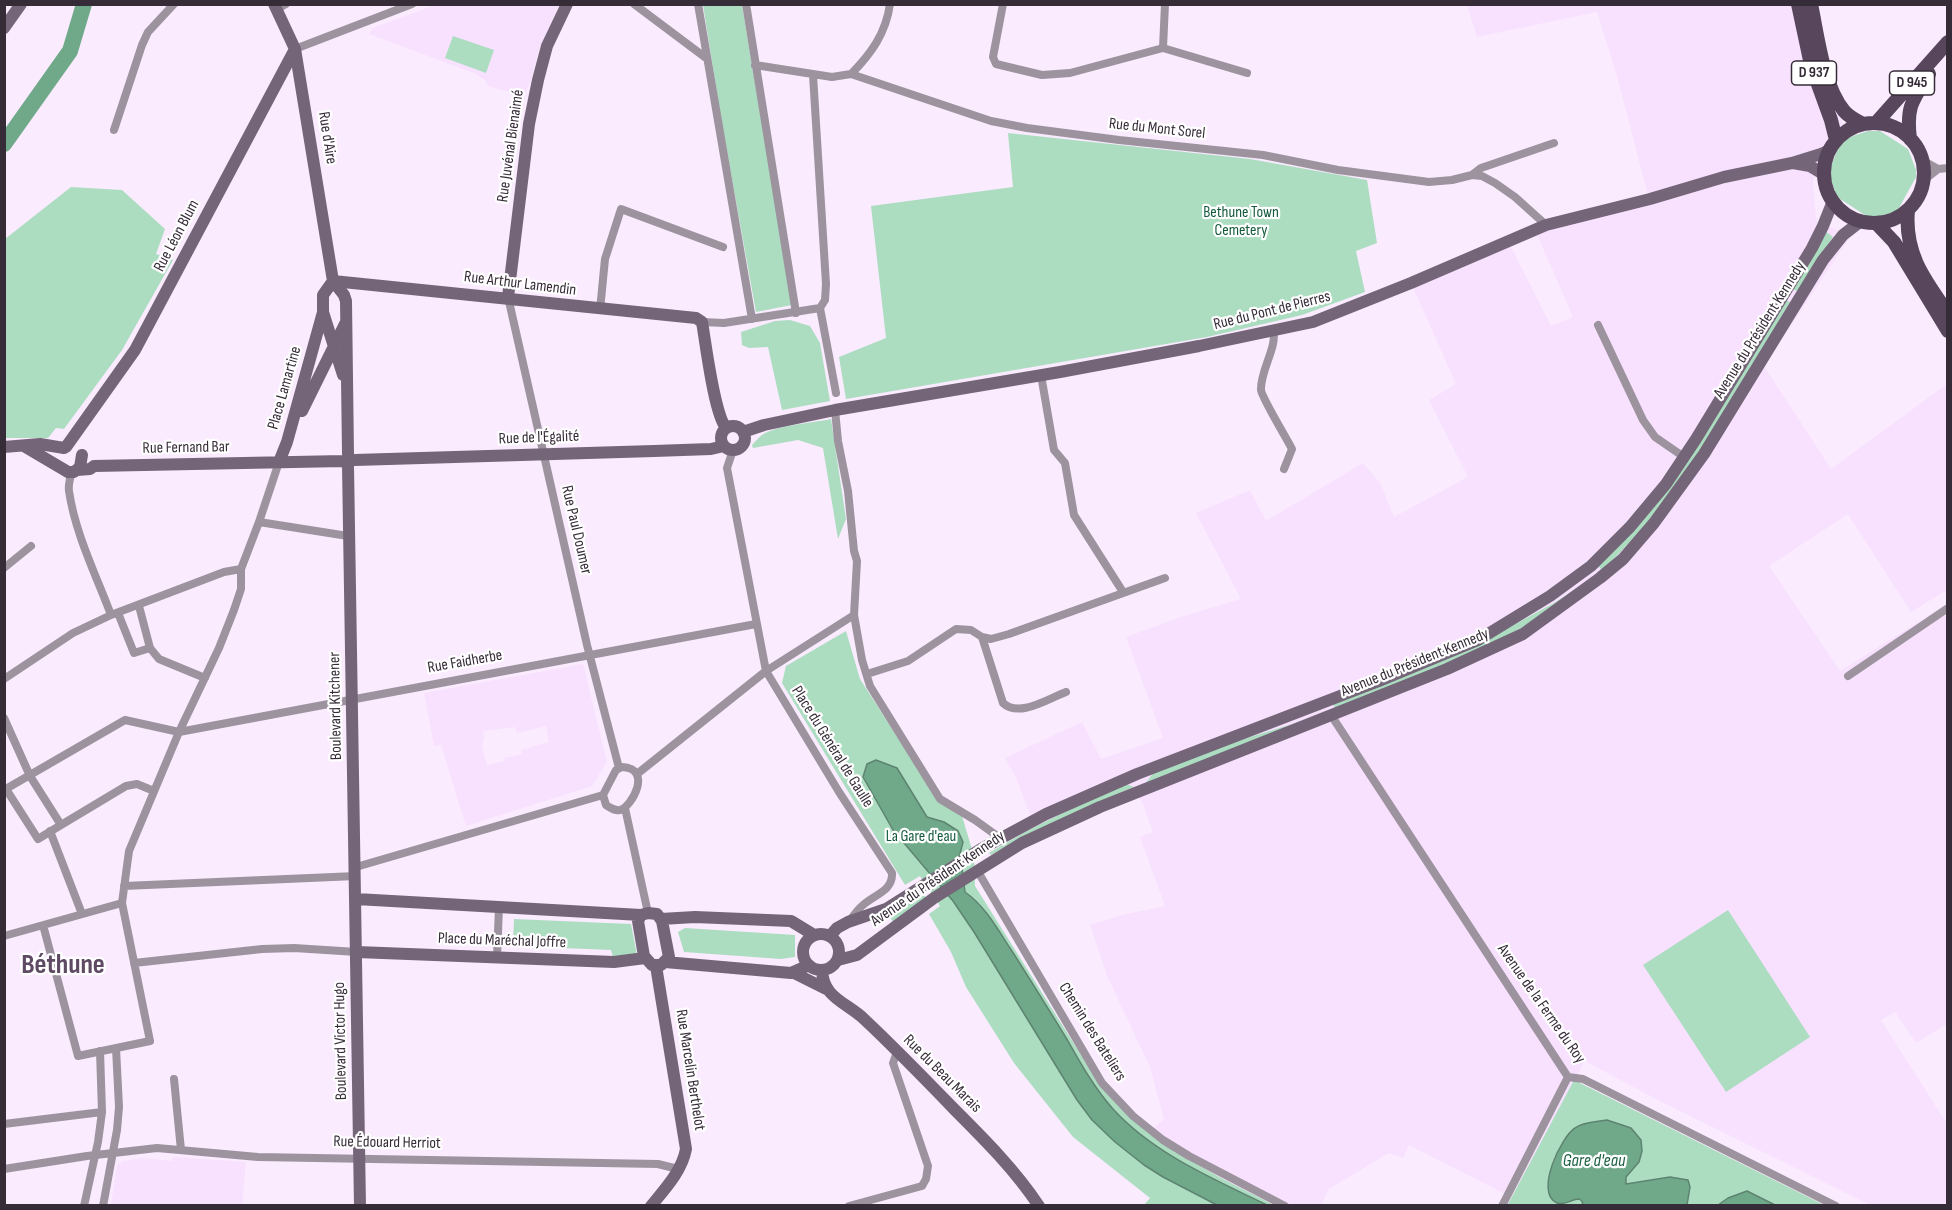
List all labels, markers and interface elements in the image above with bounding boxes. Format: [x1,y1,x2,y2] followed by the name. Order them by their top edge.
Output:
[1792,61,1836,85] road number: D 937
[1890,71,1934,95] road number: D 945
[494,89,528,203] street label: Rue Juvénal Bienaimé
[313,110,341,166] street label: Rue d'Aire
[1108,114,1206,144] street label: Rue du Mont Sorel
[150,197,204,275] street label: Rue Léon Blum
[1203,203,1279,241] park label: Bethune Town Cemetery
[1710,258,1810,402] street label: Avenue du Président Kennedy
[463,268,577,300] street label: Rue Arthur Lamendin
[1212,287,1332,335] street label: Rue du Pont de Pierres
[264,344,306,432] street label: Place Lamartine
[498,427,580,449] street label: Rue de l'Égalité
[142,438,230,458] street label: Rue Fernand Bar
[556,484,596,576] street label: Rue Paul Doumer
[1338,625,1492,701] street label: Avenue du Président Kennedy
[426,646,504,678] street label: Rue Faidherbe
[325,652,347,760] street label: Boulevard Kitchener
[787,683,877,811] street label: Place du Général de Gaulle
[867,827,1009,931] street label: Avenue du Président Kennedy
[886,827,956,847] park label: La Gare d'eau
[438,929,566,953] street label: Place du Maréchal Joffre
[1493,941,1589,1067] street label: Avenue de la Ferme du Roy
[21,949,105,983] district label: Béthune
[1054,979,1130,1085] street label: Chemin des Bateliers
[330,982,352,1100] street label: Boulevard Victor Hugo
[671,1008,709,1132] street label: Rue Marcelin Berthelot
[899,1031,985,1117] street label: Rue du Beau Marais
[333,1132,441,1154] street label: Rue Édouard Herriot
[1563,1150,1625,1172] water label: Gare d'eau

